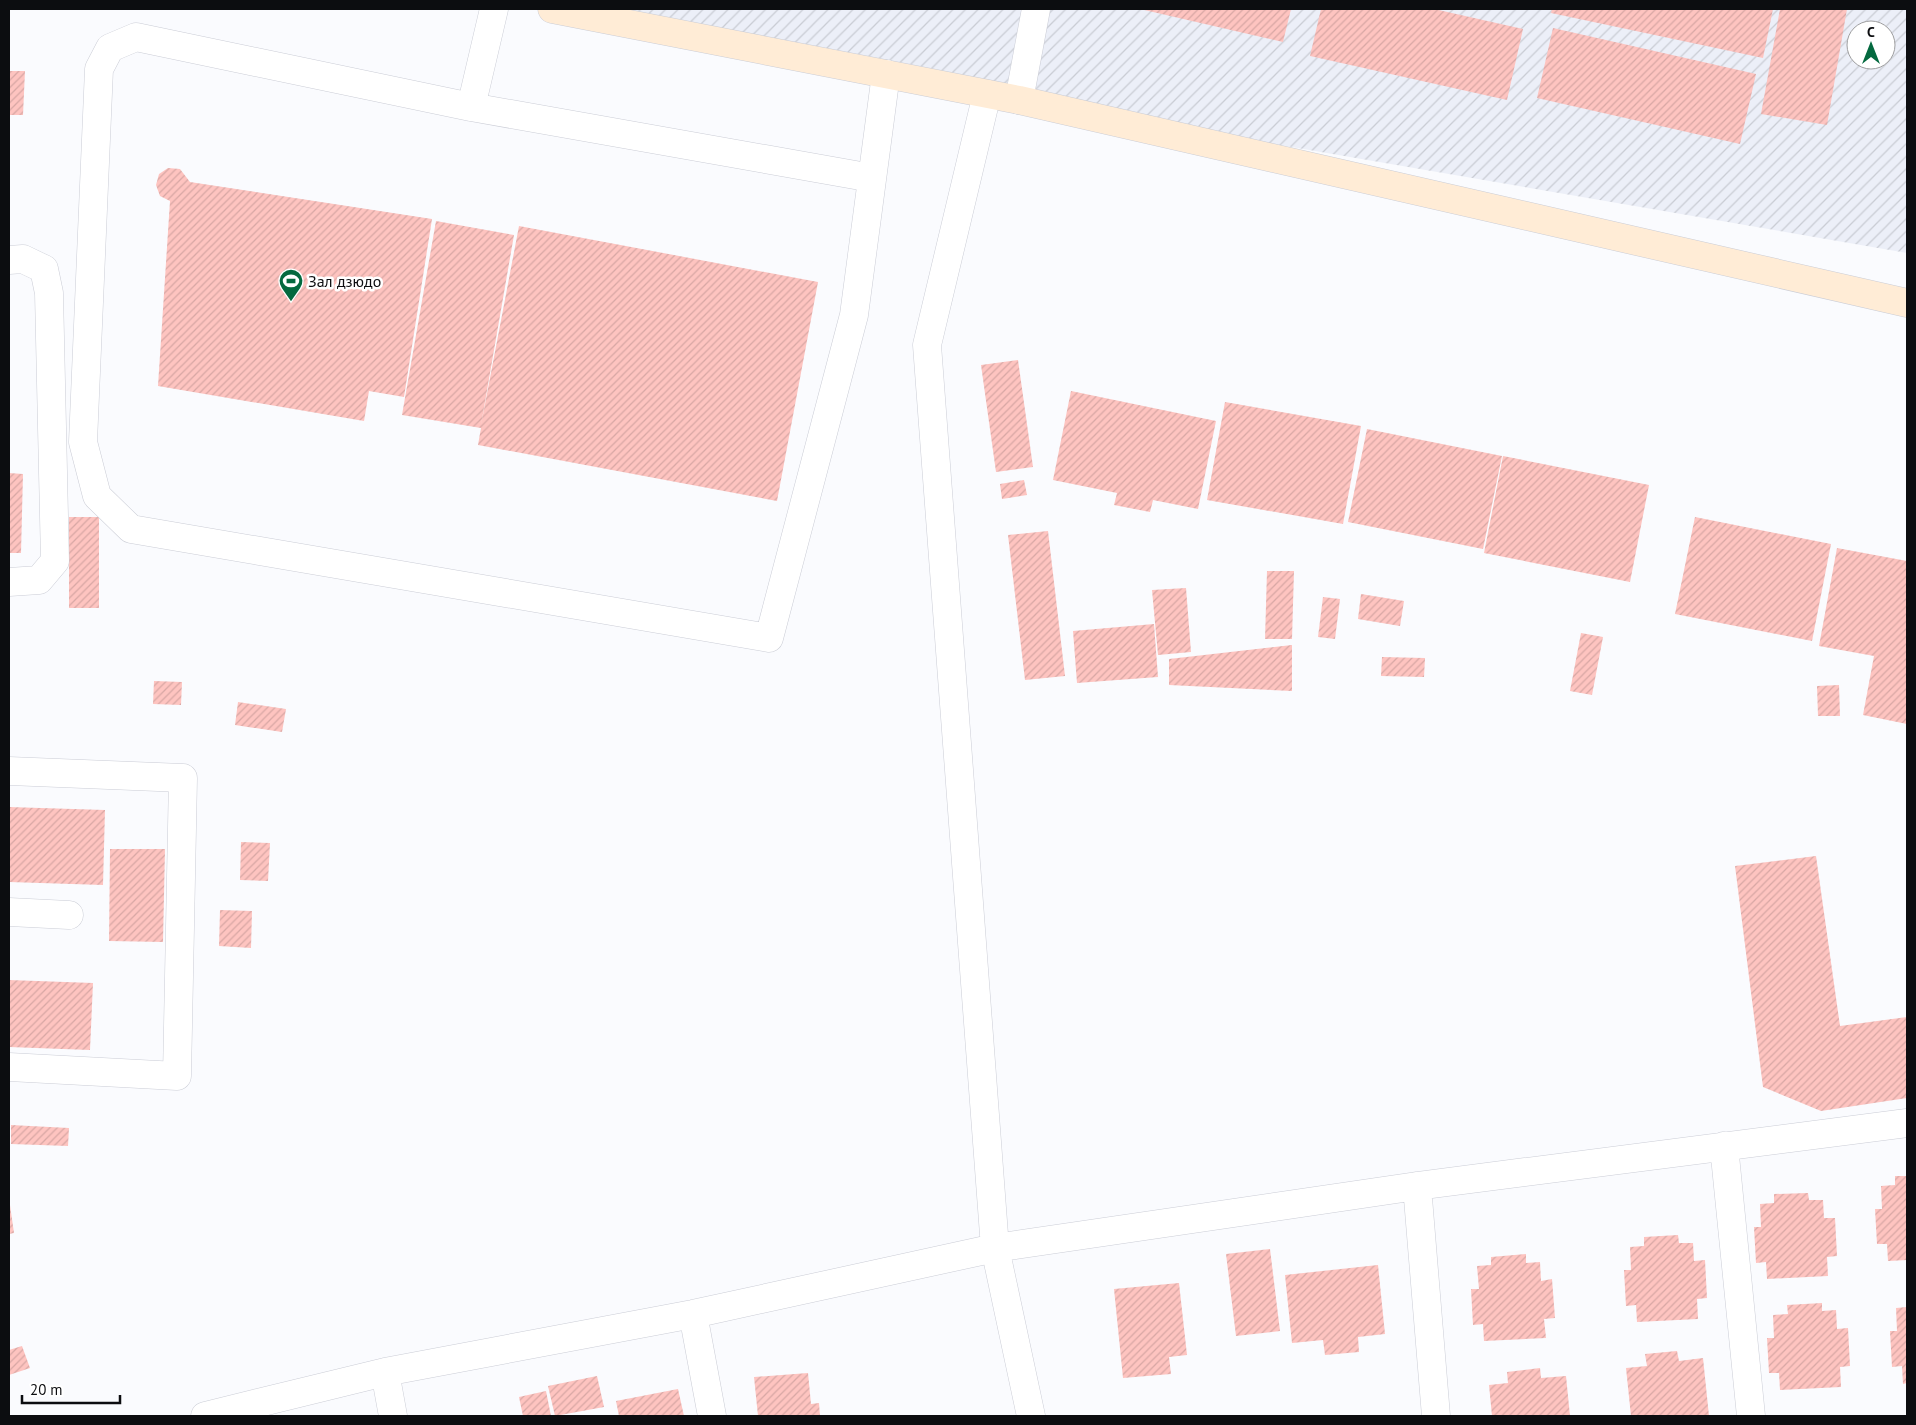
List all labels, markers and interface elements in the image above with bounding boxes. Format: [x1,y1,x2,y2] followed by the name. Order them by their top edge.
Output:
[1846,20,1896,70] north arrow
[1867,23,1875,41] text: С
[278,268,304,302] sports icon: Зал дзюдо
[308,271,381,291] place label: Зал дзюдо
[22,1372,120,1404] scale bar
[30,1380,63,1399] text: 20 m

